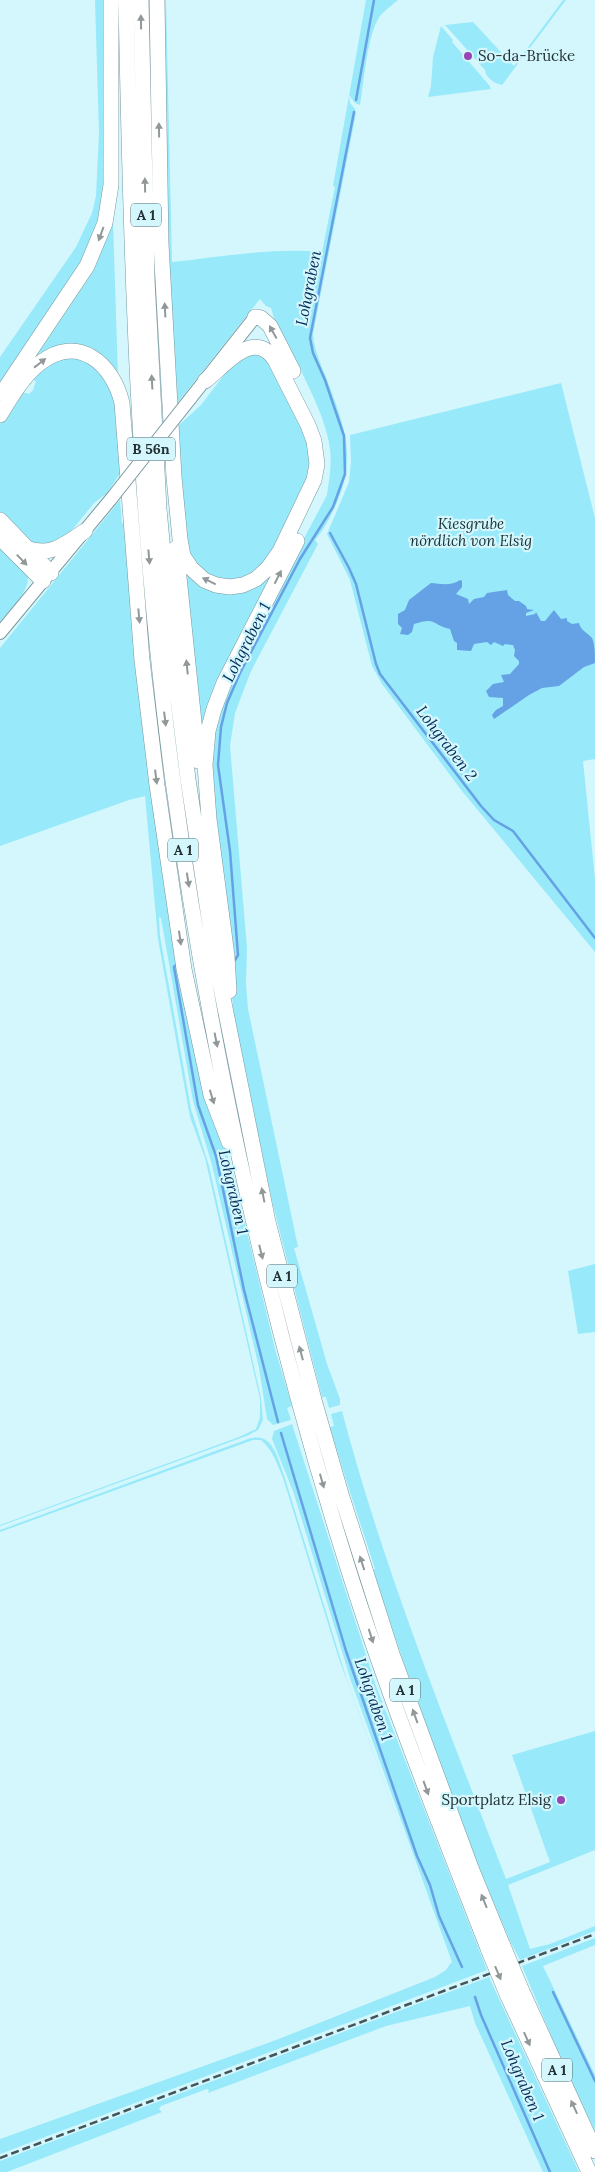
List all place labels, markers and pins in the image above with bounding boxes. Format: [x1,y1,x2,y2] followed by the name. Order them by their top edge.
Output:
[478,46,575,65] place label: So-da-Brücke
[462,50,474,62] marker: So-da-Brücke
[441,1790,552,1809] place label: Sportplatz Elsig
[555,1794,567,1806] marker: Sportplatz Elsig

